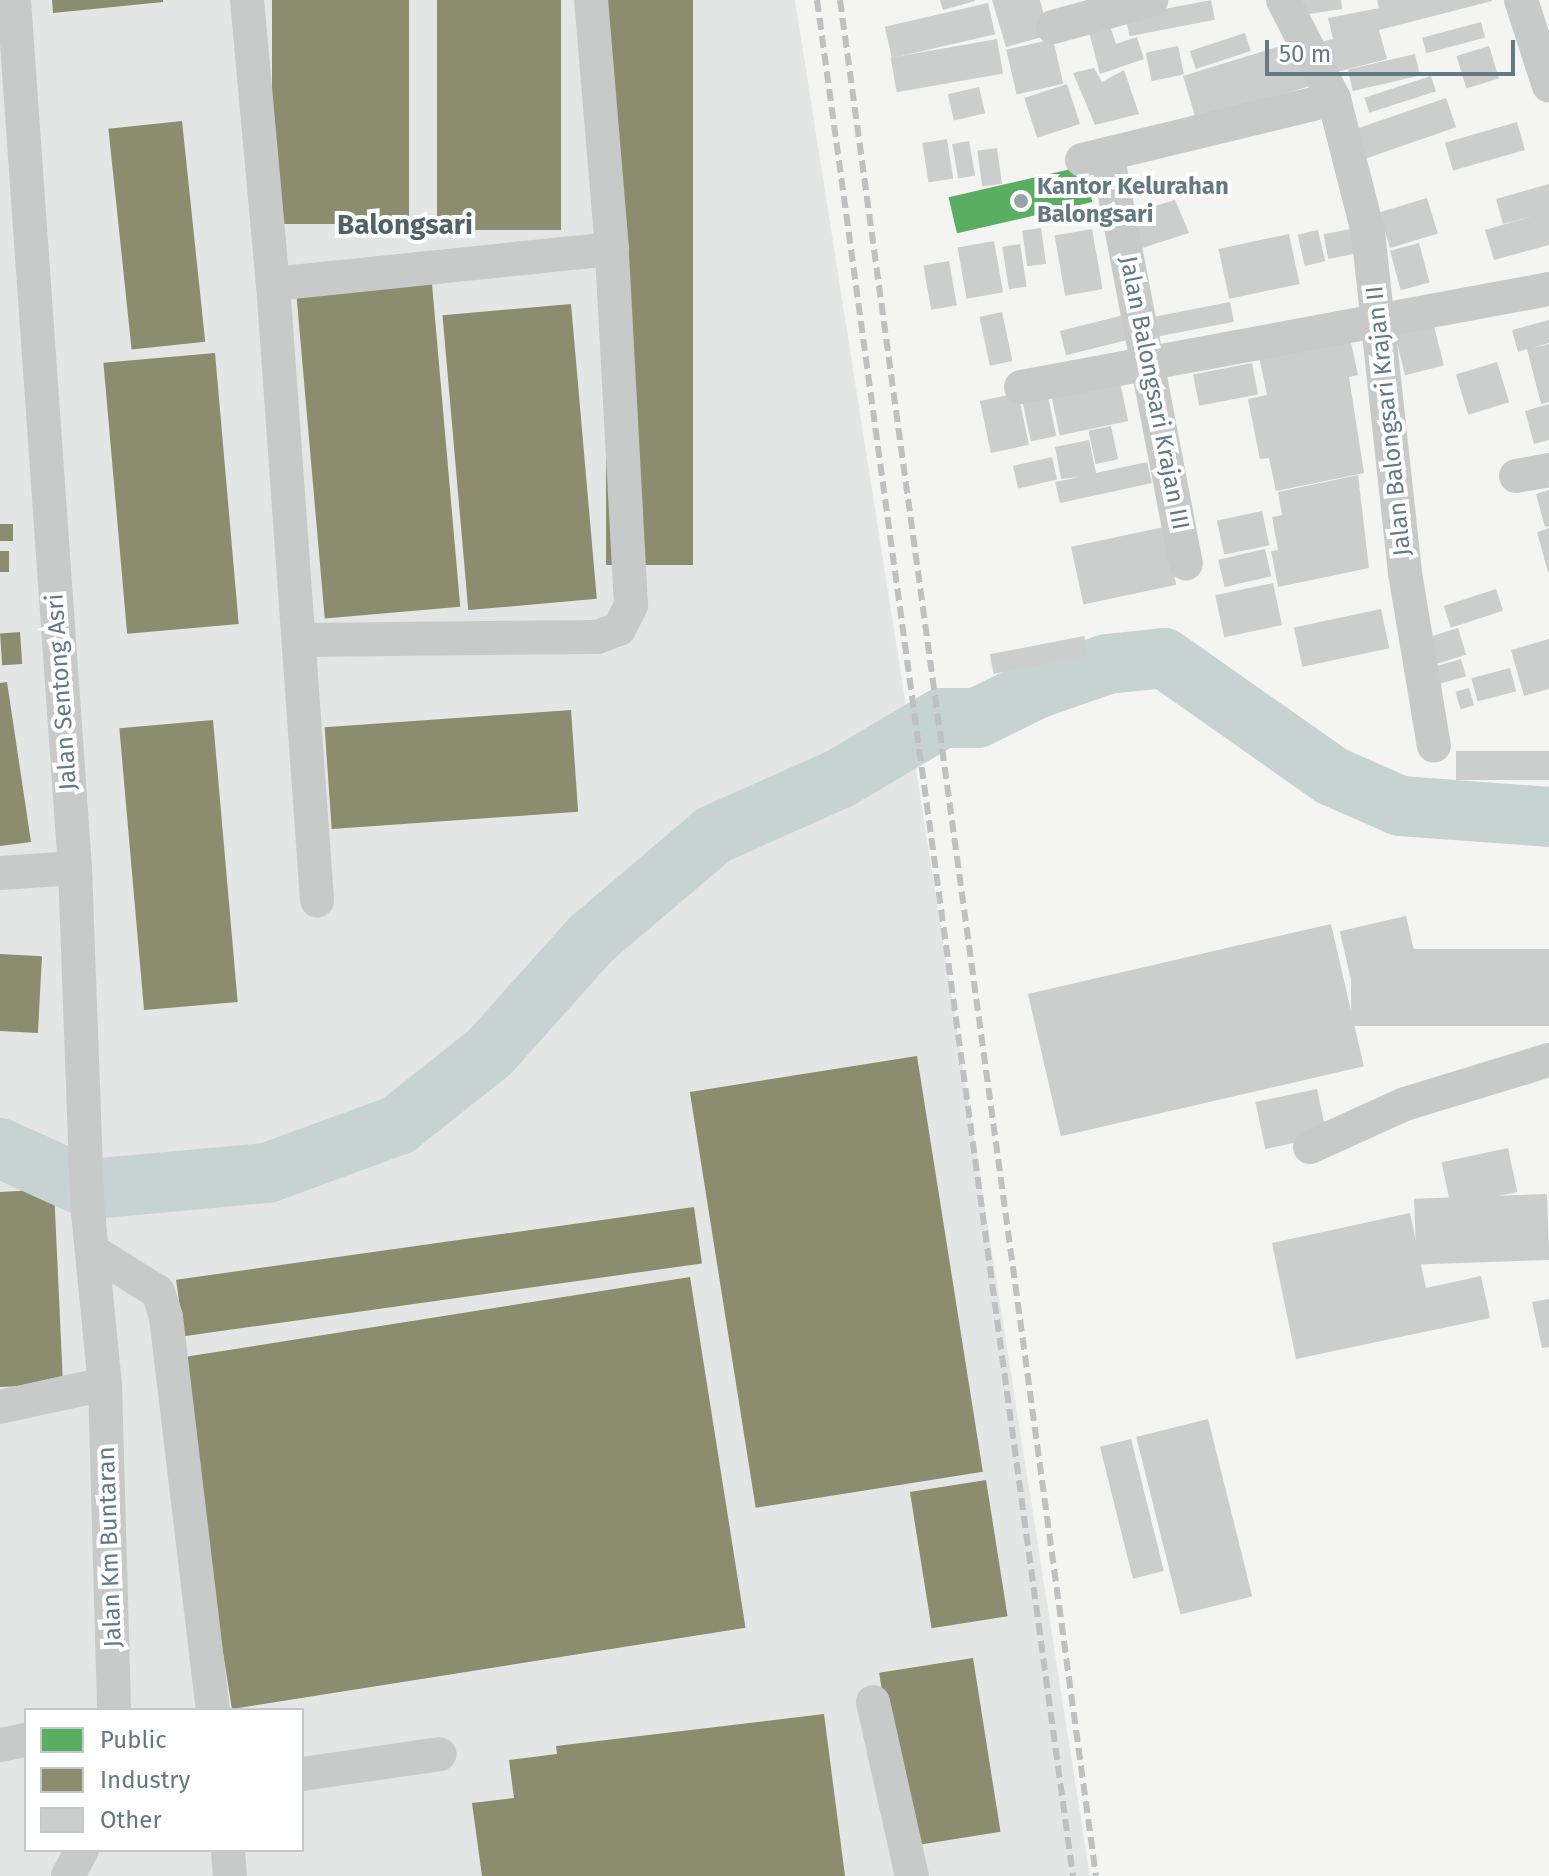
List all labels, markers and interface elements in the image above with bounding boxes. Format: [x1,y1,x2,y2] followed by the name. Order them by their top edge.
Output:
[1269,24,1519,74] scale bar
[1279,40,1331,68] text: 50 m
[1037,173,1229,229] place label: Kantor Kelurahan Balongsari
[1012,192,1030,210] marker: Kantor Kelurahan Balongsari
[337,208,473,242] district label: Balongsari
[1113,254,1195,532] street label: Jalan Balongsari Krajan III
[1360,285,1418,557] street label: Jalan Balongsari Krajan II
[41,593,83,791] street label: Jalan Sentong Asri
[92,1446,128,1648] street label: Jalan Km Buntaran
[24,1708,304,1852] legend
[100,1726,167,1754] text: Public
[100,1766,190,1794] text: Industry
[100,1806,162,1834] text: Other

